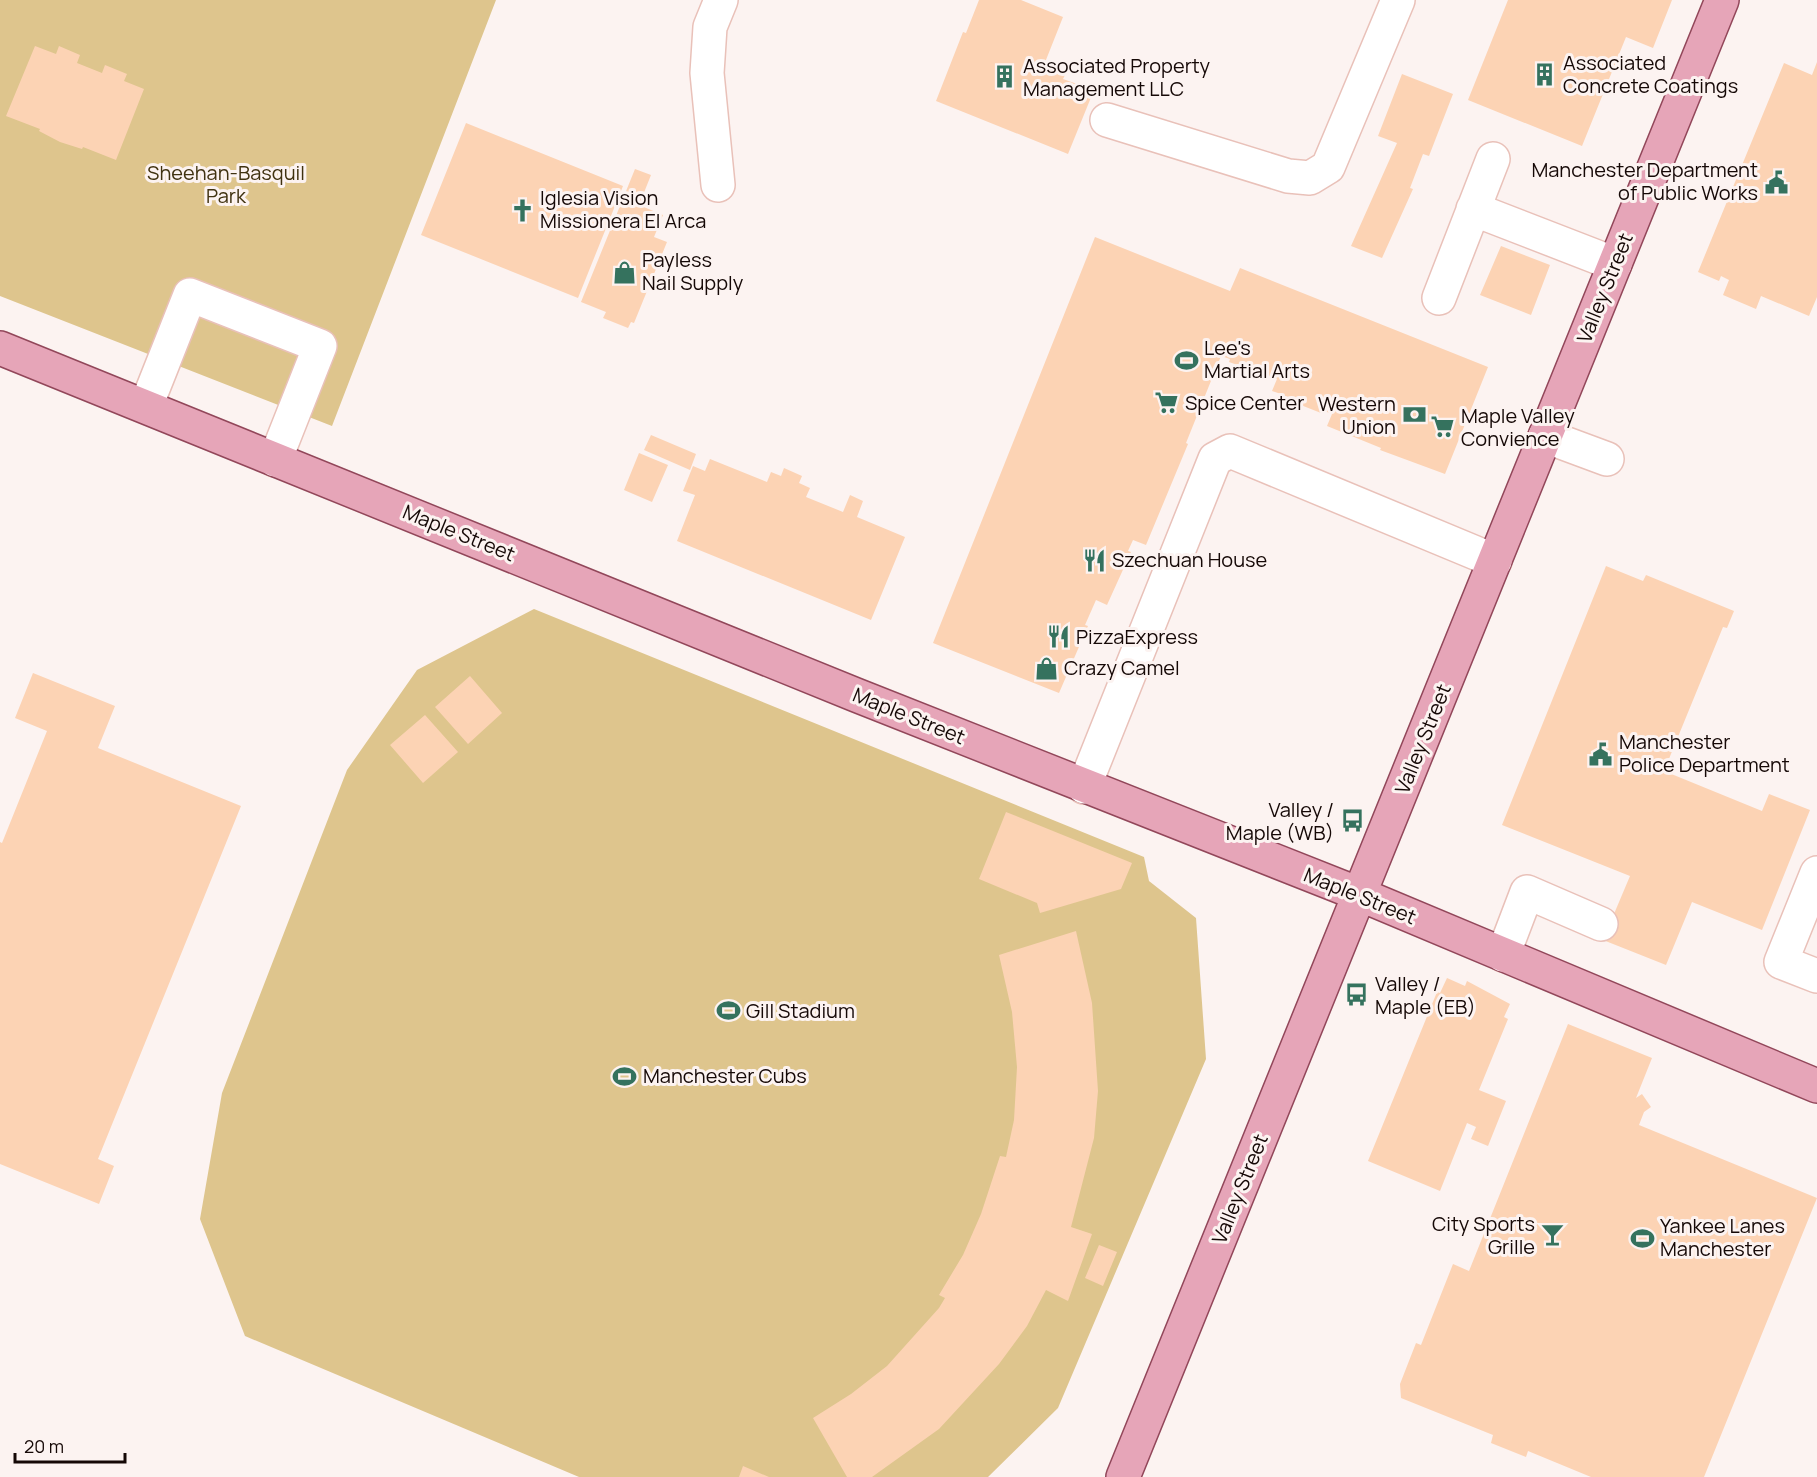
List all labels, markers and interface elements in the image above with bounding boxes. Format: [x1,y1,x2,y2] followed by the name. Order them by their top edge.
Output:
[1563,49,1738,99] place label: Associated Concrete Coatings
[1023,52,1211,102] place label: Associated Property Management LLC
[1532,61,1558,87] building icon: Associated Concrete Coatings
[992,64,1018,90] building icon: Associated Property Management LLC
[1531,156,1758,206] place label: Manchester Department of Public Works
[147,159,305,209] park label: Sheehan-Basquil Park
[1763,169,1789,195] public building icon: Manchester Department of Public Works
[540,184,706,234] place label: Iglesia Vision Missionera El Arca
[509,197,535,223] church icon: Iglesia Vision Missionera El Arca
[1570,229,1639,347] street label: Valley Street
[642,246,744,296] place label: Payless Nail Supply
[611,259,637,285] shop icon: Payless Nail Supply
[1204,334,1310,384] place label: Lee's Martial Arts
[1173,347,1199,373] sports icon: Lee's Martial Arts
[1185,389,1304,416] place label: Spice Center
[1154,390,1180,416] supermarket icon: Spice Center
[1318,390,1396,440] place label: Western Union
[1401,402,1427,428] bank icon: Western Union
[1461,402,1575,452] place label: Maple Valley Convience
[1430,414,1456,440] supermarket icon: Maple Valley Convience
[399,498,519,567] street label: Maple Street
[1112,546,1267,573] place label: Szechuan House
[1081,547,1107,573] restaurant icon: Szechuan House
[1076,623,1198,650] place label: PizzaExpress
[1045,624,1071,650] restaurant icon: PizzaExpress
[1064,654,1180,681] place label: Crazy Camel
[1033,655,1059,681] shop icon: Crazy Camel
[1388,680,1457,798] street label: Valley Street
[849,681,969,750] street label: Maple Street
[1619,728,1790,778] place label: Manchester Police Department
[1588,741,1614,767] public building icon: Manchester Police Department
[1226,796,1334,846] place label: Valley / Maple (WB)
[1339,808,1365,834] bus stop icon: Valley / Maple (WB)
[1300,861,1420,930] street label: Maple Street
[1375,970,1476,1020] place label: Valley / Maple (EB)
[1344,982,1370,1008] bus stop icon: Valley / Maple (EB)
[746,997,855,1024] place label: Gill Stadium
[715,998,741,1024] sports icon: Gill Stadium
[643,1062,807,1089] place label: Manchester Cubs
[612,1063,638,1089] sports icon: Manchester Cubs
[1205,1130,1274,1248] street label: Valley Street
[1432,1210,1535,1260] place label: City Sports Grille
[1660,1212,1785,1262] place label: Yankee Lanes Manchester
[1540,1222,1566,1248] bar icon: City Sports Grille
[1629,1225,1655,1251] sports icon: Yankee Lanes Manchester
[15,1426,124,1464] scale bar
[24,1434,64,1458] text: 20 m

